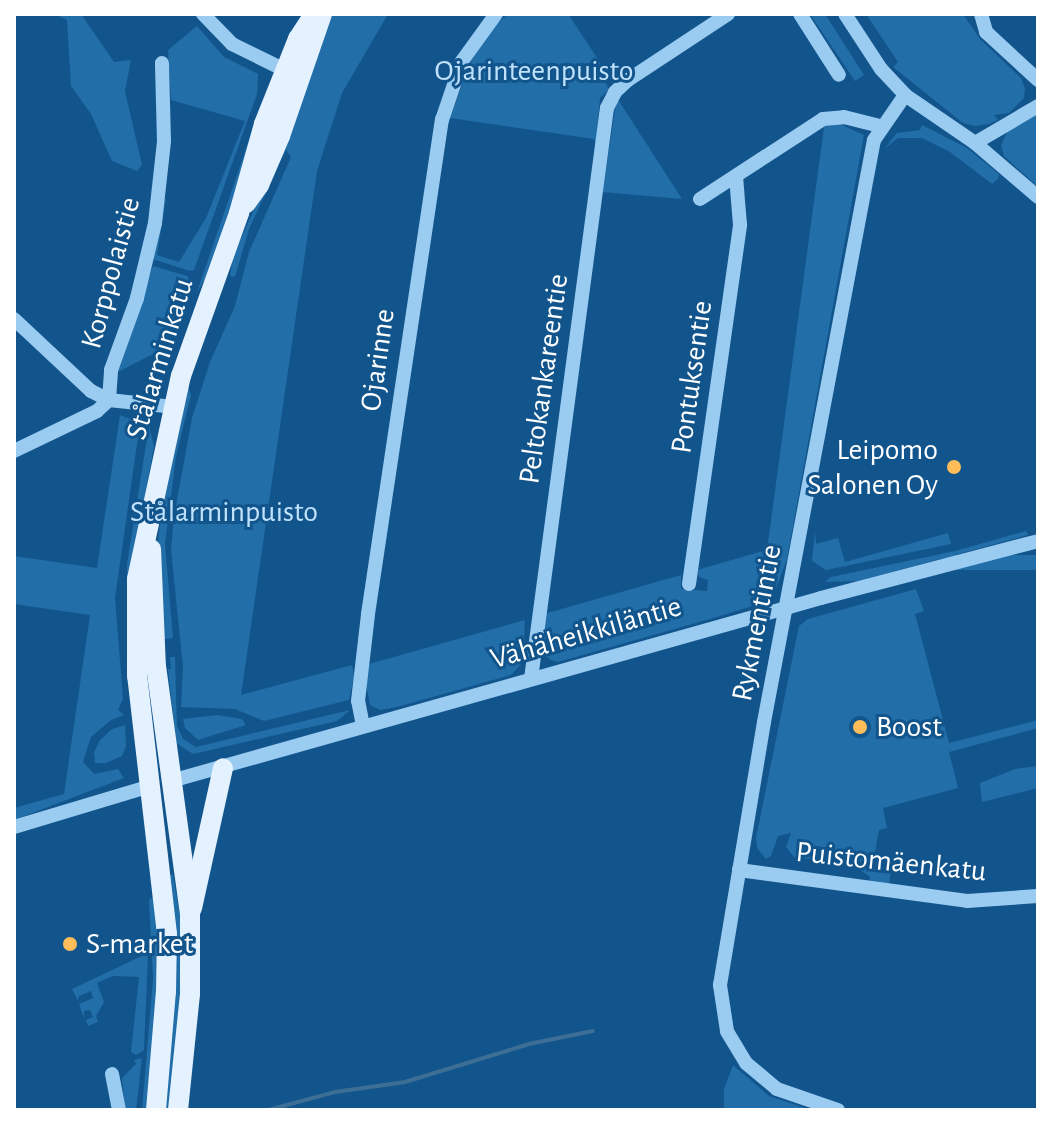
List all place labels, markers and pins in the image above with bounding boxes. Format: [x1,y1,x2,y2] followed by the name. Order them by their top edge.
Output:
[807,432,938,502] place label: Leipomo Salonen Oy
[945,458,963,476] marker: Leipomo Salonen Oy
[876,709,942,745] place label: Boost
[851,718,869,736] marker: Boost
[86,926,193,962] place label: S-market
[61,935,79,953] marker: S-market

